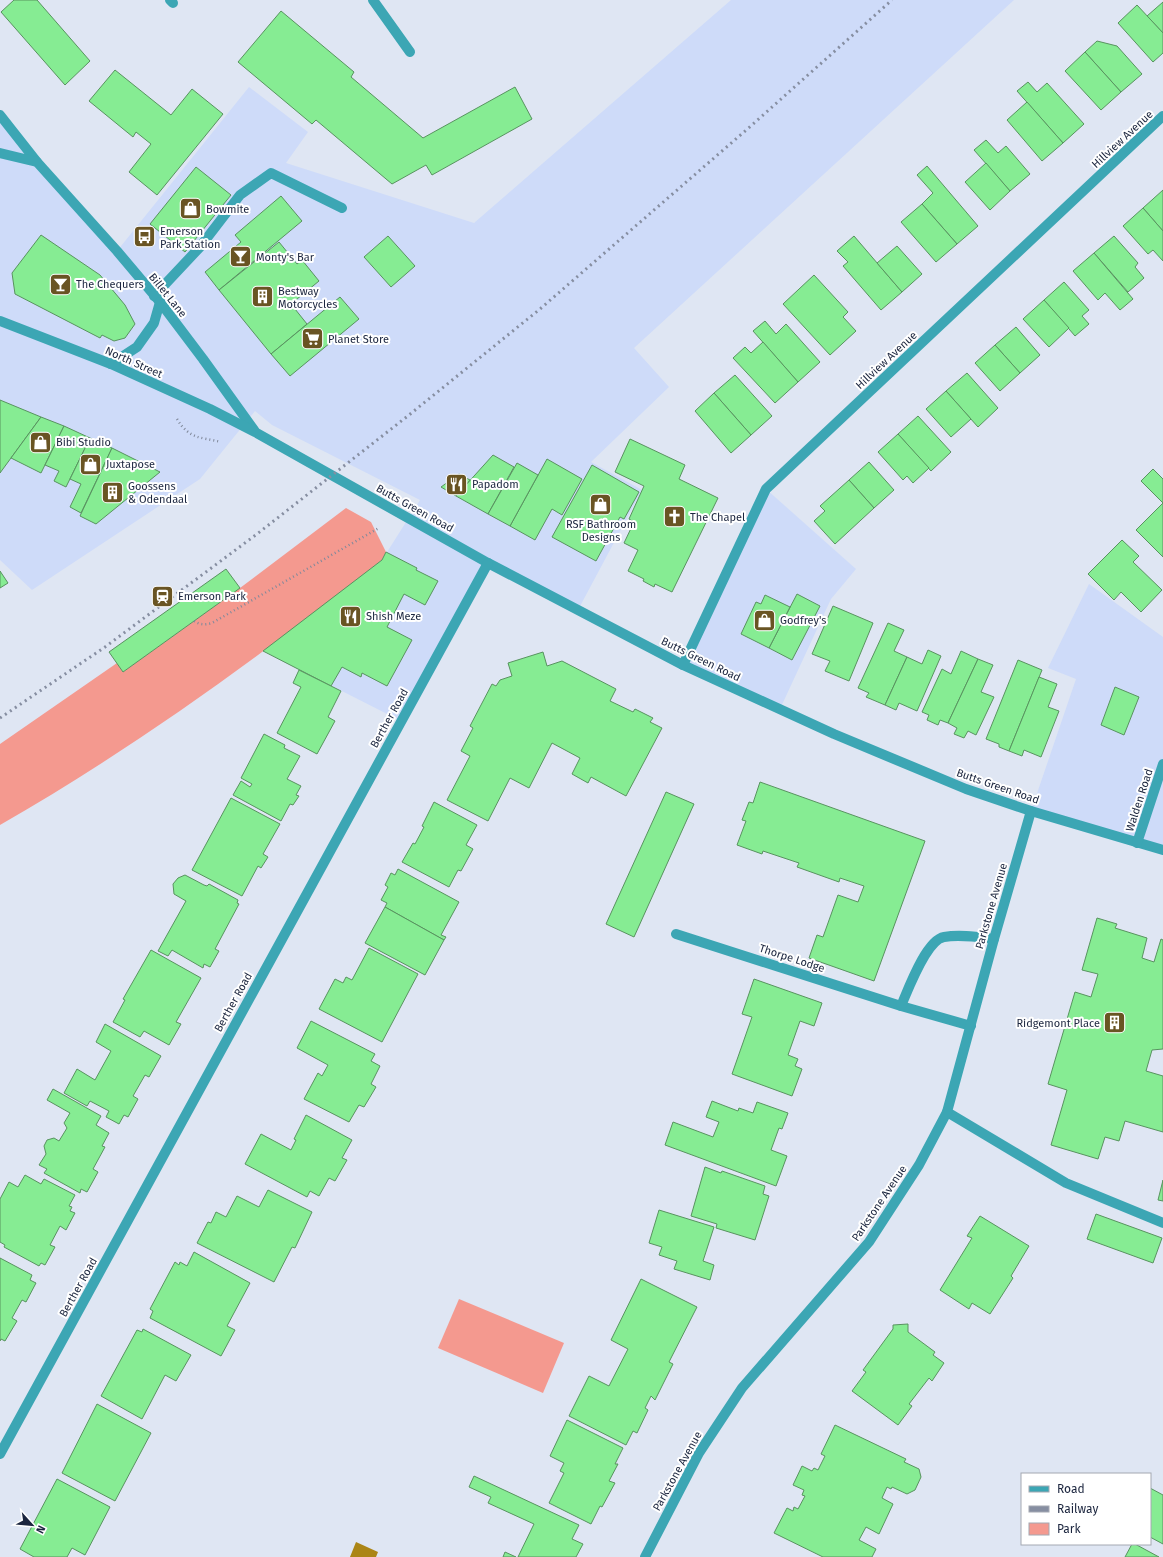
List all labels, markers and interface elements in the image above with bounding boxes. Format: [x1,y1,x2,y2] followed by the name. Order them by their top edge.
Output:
[1089,108,1156,171] street label: Hillview Avenue
[178,196,204,222] shop icon: Bowmite
[206,203,249,216] place label: Bowmite
[132,224,158,250] bus stop icon: Emerson Park Station
[160,225,220,251] place label: Emerson Park Station
[228,244,254,270] bar icon: Monty's Bar
[256,251,315,264] place label: Monty's Bar
[47,271,73,297] bar icon: The Chequers
[146,271,189,320] street label: Billet Lane
[76,278,144,291] place label: The Chequers
[249,284,275,310] building icon: Bestway Motorcycles
[278,285,337,311] place label: Bestway Motorcycles
[299,326,325,352] supermarket icon: Planet Store
[853,329,920,392] street label: Hillview Avenue
[328,333,389,346] place label: Planet Store
[103,344,164,381] street label: North Street
[27,429,53,455] shop icon: Bibi Studio
[56,436,111,449] place label: Bibi Studio
[78,451,104,477] shop icon: Juxtapose
[106,458,155,471] place label: Juxtapose
[443,471,469,497] restaurant icon: Papadom
[472,478,519,491] place label: Papadom
[100,479,126,505] building icon: Goossens & Odendaal
[128,480,187,506] place label: Goossens & Odendaal
[374,482,456,535] street label: Butts Green Road
[588,491,614,517] shop icon: RSF Bathroom Designs
[661,504,687,530] church icon: The Chapel
[690,511,745,524] place label: The Chapel
[566,518,636,544] place label: RSF Bathroom Designs
[149,583,175,609] station icon: Emerson Park
[178,590,246,603] place label: Emerson Park
[338,603,364,629] restaurant icon: Shish Meze
[752,607,778,633] shop icon: Godfrey's
[366,610,421,623] place label: Shish Meze
[780,614,826,627] place label: Godfrey's
[659,635,743,684] street label: Butts Green Road
[368,686,411,750] street label: Berther Road
[955,766,1041,807] street label: Butts Green Road
[1123,767,1156,833] street label: Walden Road
[973,862,1010,951] street label: Parkstone Avenue
[758,942,826,975] street label: Thorpe Lodge
[212,970,255,1034] street label: Berther Road
[1102,1010,1128,1036] building icon: Ridgemont Place
[1016,1017,1100,1030] place label: Ridgemont Place
[849,1163,910,1244] street label: Parkstone Avenue
[57,1255,100,1319] street label: Berther Road
[650,1429,705,1513] street label: Parkstone Avenue
[1021,1473,1151,1545] legend
[1057,1482,1085,1496] text: Road
[1057,1502,1098,1516] text: Railway
[12,1505,52,1545] north arrow
[1057,1522,1081,1536] text: Park
[33,1523,48,1536] text: N

